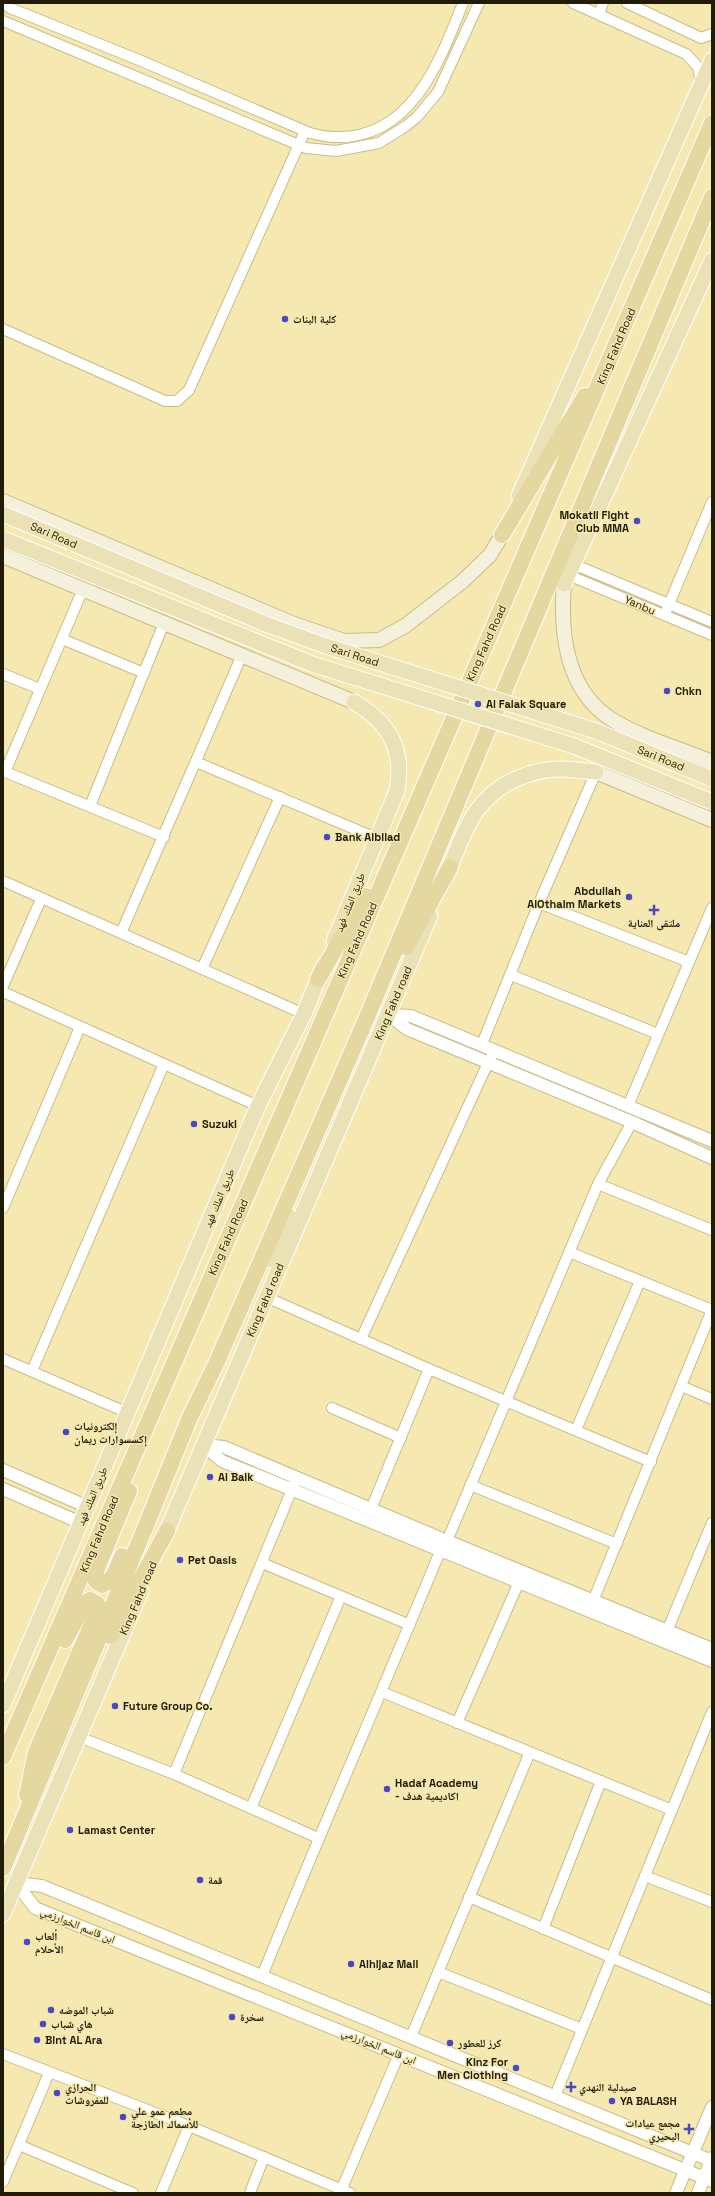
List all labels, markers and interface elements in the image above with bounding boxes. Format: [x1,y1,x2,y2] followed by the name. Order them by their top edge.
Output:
[594,306,638,386] street label: King Fahd Road
[293,312,337,326] place label: كلية البنات
[280,314,290,324] marker: كلية البنات
[559,508,629,535] place label: Mokatil Fight Club MMA
[632,516,642,526] marker: Mokatil Fight Club MMA
[28,519,80,551] street label: Sari Road
[622,592,658,618] street label: Yanbu
[463,603,509,683] street label: King Fahd Road
[329,641,381,669] street label: Sari Road
[675,684,702,698] place label: Chkn
[662,686,672,696] marker: Chkn
[486,697,566,711] place label: Al Falak Square
[473,699,483,709] marker: Al Falak Square
[635,742,687,774] street label: Sari Road
[335,830,400,844] place label: Bank Albilad
[322,832,332,842] marker: Bank Albilad
[332,870,368,934] street label: طريق الملك فهد
[527,884,621,911] place label: Abdullah AlOthaim Markets
[624,892,634,902] marker: Abdullah AlOthaim Markets
[334,900,380,980] street label: King Fahd Road
[649,905,659,915] marker: ملتقى العناية
[628,916,680,931] place label: ملتقى العناية
[371,964,415,1042] street label: King Fahd road
[202,1117,237,1131] place label: Suzuki
[189,1119,199,1129] marker: Suzuki
[200,1166,238,1230] street label: طريق الملك فهد
[205,1197,251,1277] street label: King Fahd Road
[243,1261,287,1339] street label: King Fahd road
[74,1419,147,1447] place label: إلكترونيات إكسسوارات ريمان
[61,1427,71,1437] marker: إلكترونيات إكسسوارات ريمان
[73,1464,111,1528] street label: طريق الملك فهد
[218,1470,254,1484] place label: Al Baik
[205,1472,215,1482] marker: Al Baik
[77,1494,121,1574] street label: King Fahd Road
[188,1553,237,1567] place label: Pet Oasis
[175,1555,185,1565] marker: Pet Oasis
[116,1559,160,1637] street label: King Fahd road
[123,1699,213,1713] place label: Future Group Co.
[110,1701,120,1711] marker: Future Group Co.
[395,1776,478,1803] place label: Hadaf Academy - اكاديمية هدف
[382,1784,392,1794] marker: Hadaf Academy - اكاديمية هدف
[78,1823,156,1837] place label: Lamast Center
[65,1825,75,1835] marker: Lamast Center
[208,1873,223,1887] place label: قمة
[195,1875,205,1885] marker: قمة
[38,1904,117,1948] street label: ابن قاسم الخوارزمي
[35,1929,64,1957] place label: ألعاب الأحلام
[22,1937,32,1947] marker: ألعاب الأحلام
[359,1957,418,1971] place label: Alhijaz Mall
[346,1959,356,1969] marker: Alhijaz Mall
[59,2003,114,2017] place label: شباب الموضه
[46,2005,56,2015] marker: شباب الموضه
[240,2010,264,2024] place label: سخرة
[227,2012,237,2022] marker: سخرة
[51,2017,93,2033] place label: هاي شباب
[38,2019,48,2029] marker: هاي شباب
[339,2025,418,2069] street label: ابن قاسم الخوارزمي
[45,2033,103,2047] place label: Bint AL Ara
[32,2035,42,2045] marker: Bint AL Ara
[457,2036,502,2050] place label: كرز للعطور
[445,2038,455,2048] marker: كرز للعطور
[437,2055,509,2082] place label: Kinz For Men Clothing
[511,2063,521,2073] marker: Kinz For Men Clothing
[65,2080,109,2107] place label: الحرازي للمفروشات
[579,2080,637,2096] place label: صيدلية النهدي
[566,2082,576,2092] marker: صيدلية النهدي
[52,2088,62,2098] marker: الحرازي للمفروشات
[620,2094,677,2108] place label: YA BALASH
[607,2096,617,2106] marker: YA BALASH
[131,2104,198,2131] place label: مطعم عمو علي للأسماك الطازجة
[118,2112,128,2122] marker: مطعم عمو علي للأسماك الطازجة
[625,2116,680,2145] place label: مجمع عيادات البحيري
[683,2123,695,2135] marker: مجمع عيادات البحيري

